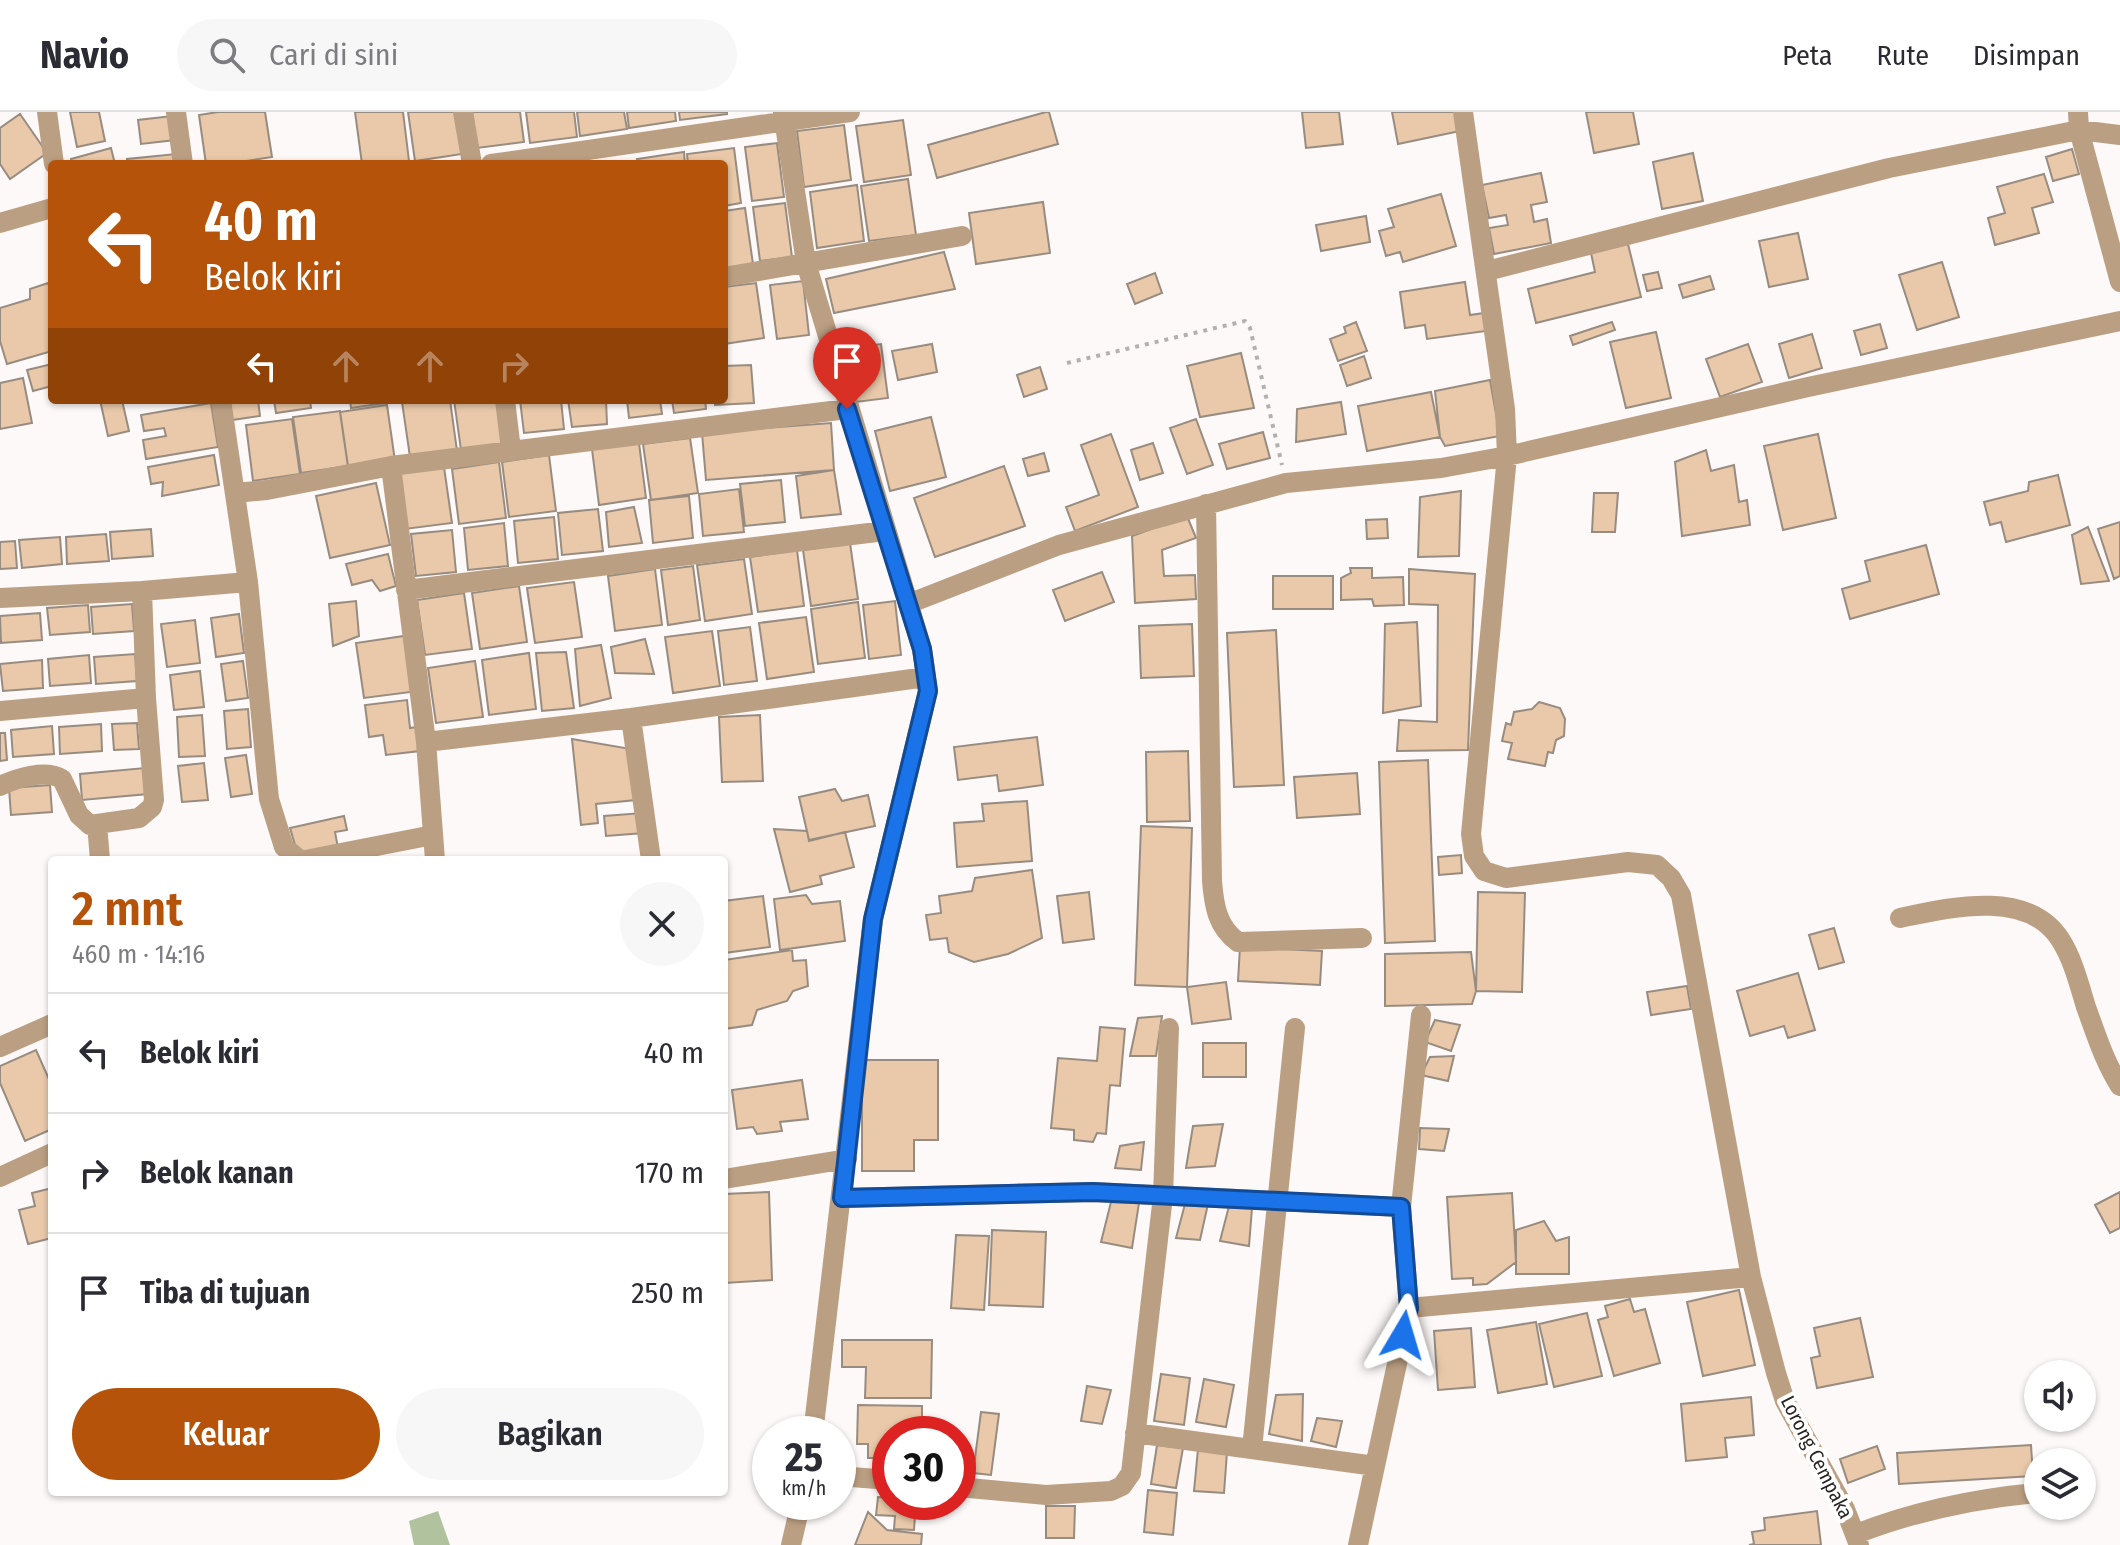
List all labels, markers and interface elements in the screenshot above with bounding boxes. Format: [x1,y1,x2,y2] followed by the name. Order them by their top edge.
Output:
[177,19,737,91] search box
[40,32,129,78] text: Navio
[205,33,249,77] icon: search
[269,37,398,73] text: Cari di sini
[1782,39,1833,72] text: Peta
[1877,39,1929,72] text: Rute
[1973,39,2080,72] text: Disimpan
[204,188,318,255] text: 40 m
[72,192,176,296] icon: left
[204,256,342,300] text: Belok kiri
[813,327,881,409] pin
[825,339,869,383] icon: arrive
[240,344,284,388] icon: left
[324,344,368,388] icon: ahead
[408,344,452,388] icon: ahead
[492,344,536,388] icon: right
[72,880,183,938] text: 2 mnt
[620,882,704,966] button: close
[72,939,205,970] text: 460 m · 14:16
[72,1031,116,1075] icon: left
[140,1035,259,1071] text: Belok kiri
[644,1035,704,1071] text: 40 m
[72,1151,116,1195] icon: right
[140,1155,294,1191] text: Belok kanan
[635,1155,704,1191] text: 170 m
[72,1271,116,1315] icon: arrive
[140,1275,310,1311] text: Tiba di tujuan
[631,1275,704,1311] text: 250 m
[1361,1293,1445,1377] position arrow
[2024,1360,2096,1520] map controls
[2024,1360,2096,1432] button: sound
[72,1388,380,1480] button: Keluar
[396,1388,704,1480] button: Bagikan
[1776,1392,1858,1522] street label: Lorong Cempaka
[872,1416,976,1520] speed limit sign: 30
[785,1434,823,1482] text: 25
[2024,1448,2096,1520] button: layers
[782,1476,826,1500] text: km/h

